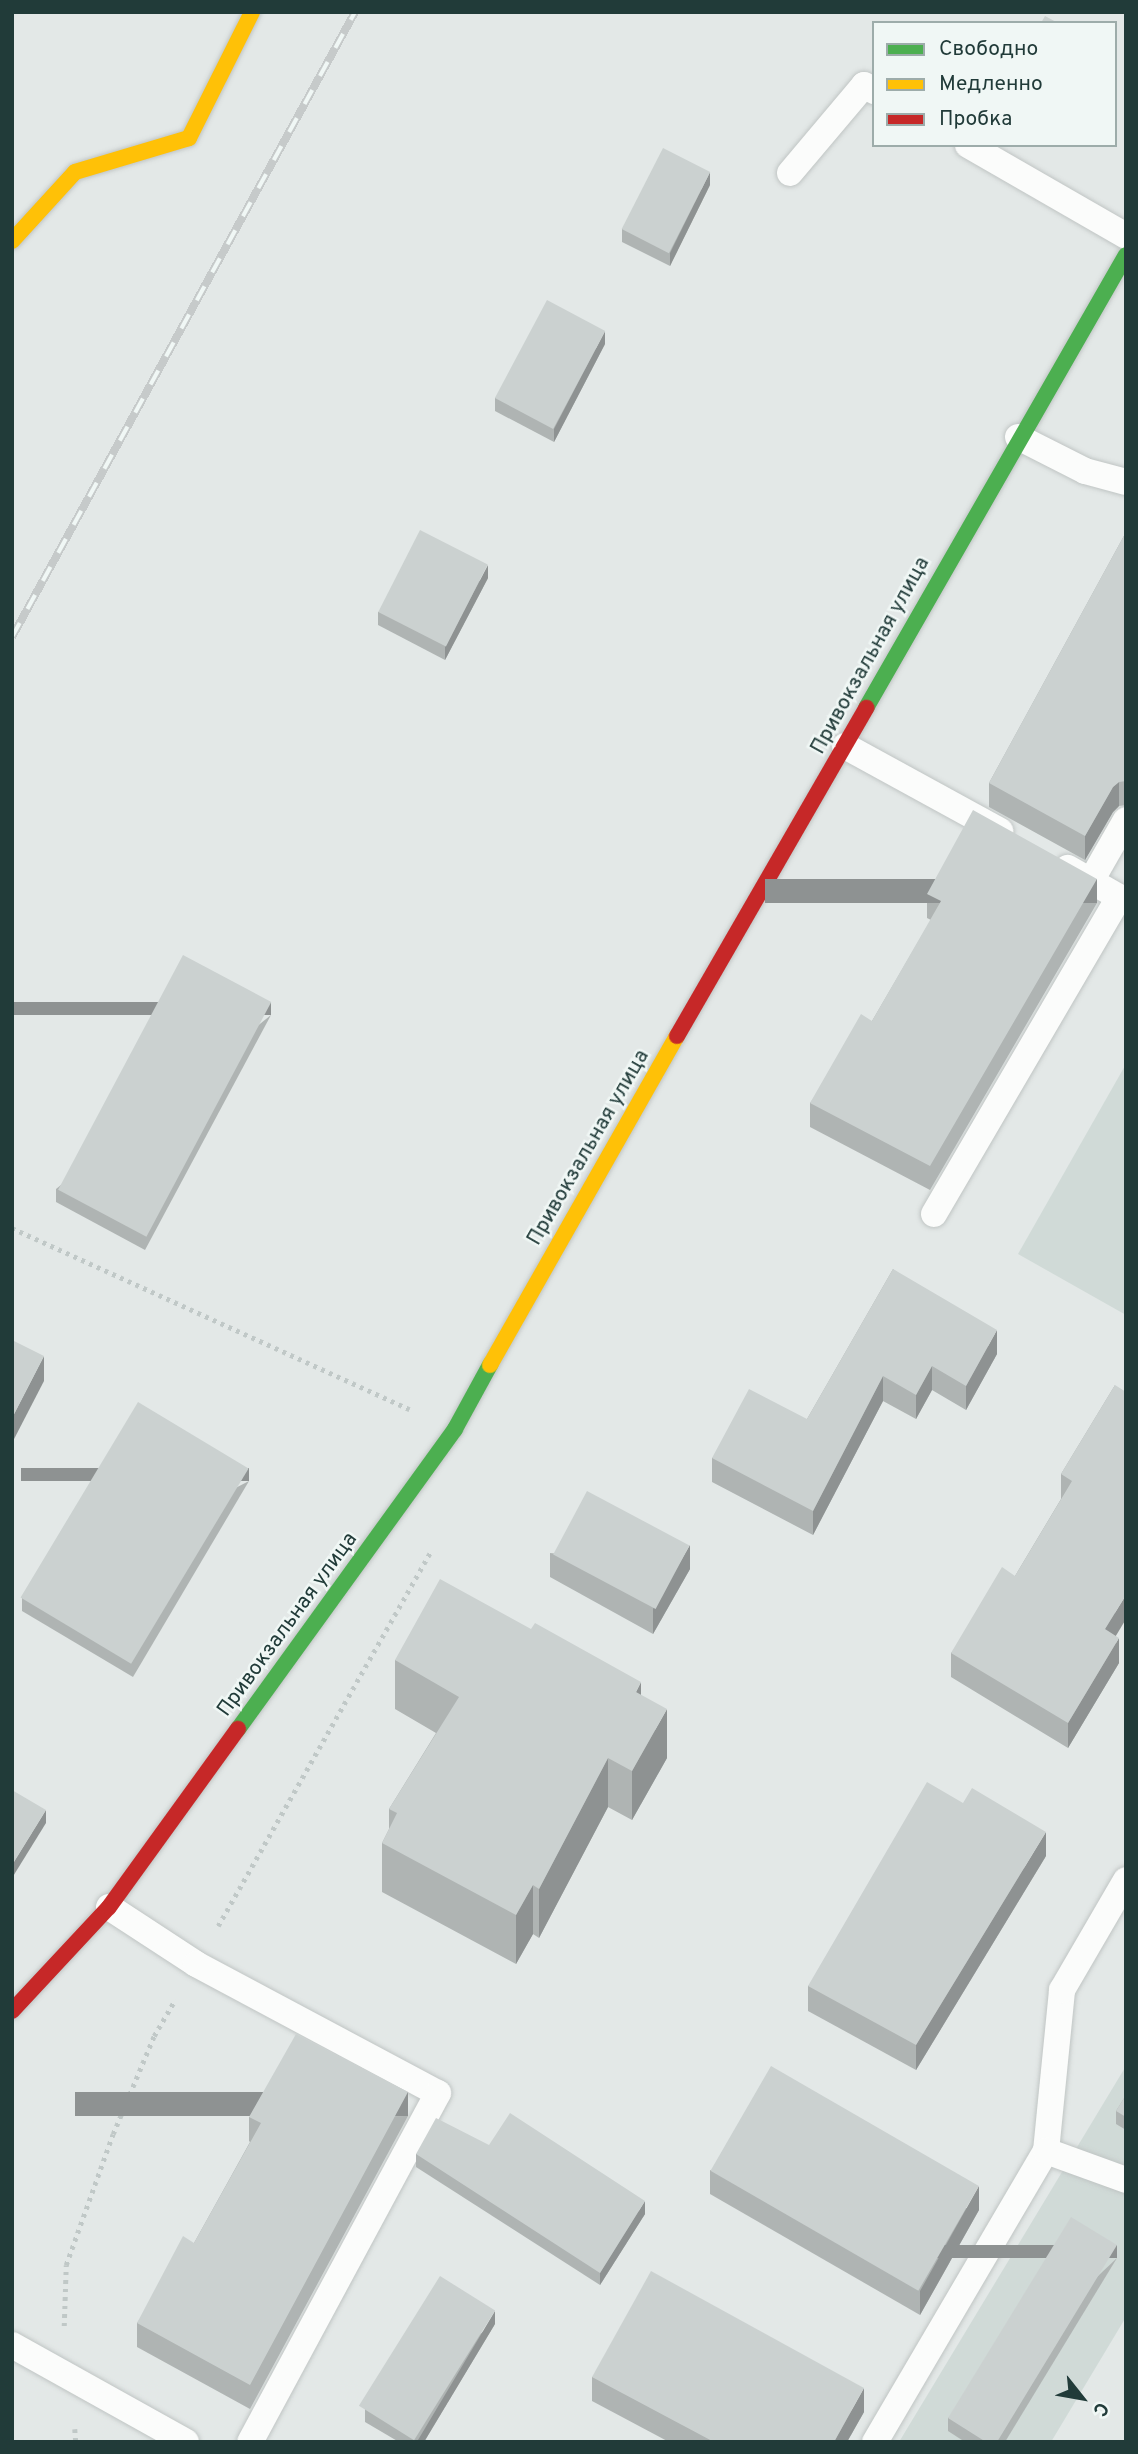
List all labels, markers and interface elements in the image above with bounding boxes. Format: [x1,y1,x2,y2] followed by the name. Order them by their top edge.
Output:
[872,21,1117,147] legend
[939,36,1038,63] text: Свободно
[939,71,1043,98] text: Медленно
[939,106,1012,133] text: Пробка
[806,553,936,759] street label: Привокзальная улица
[523,1046,655,1250] street label: Привокзальная улица
[213,1528,363,1722] street label: Привокзальная улица
[1047,2363,1117,2433] north arrow
[1087,2397,1113,2420] text: С

